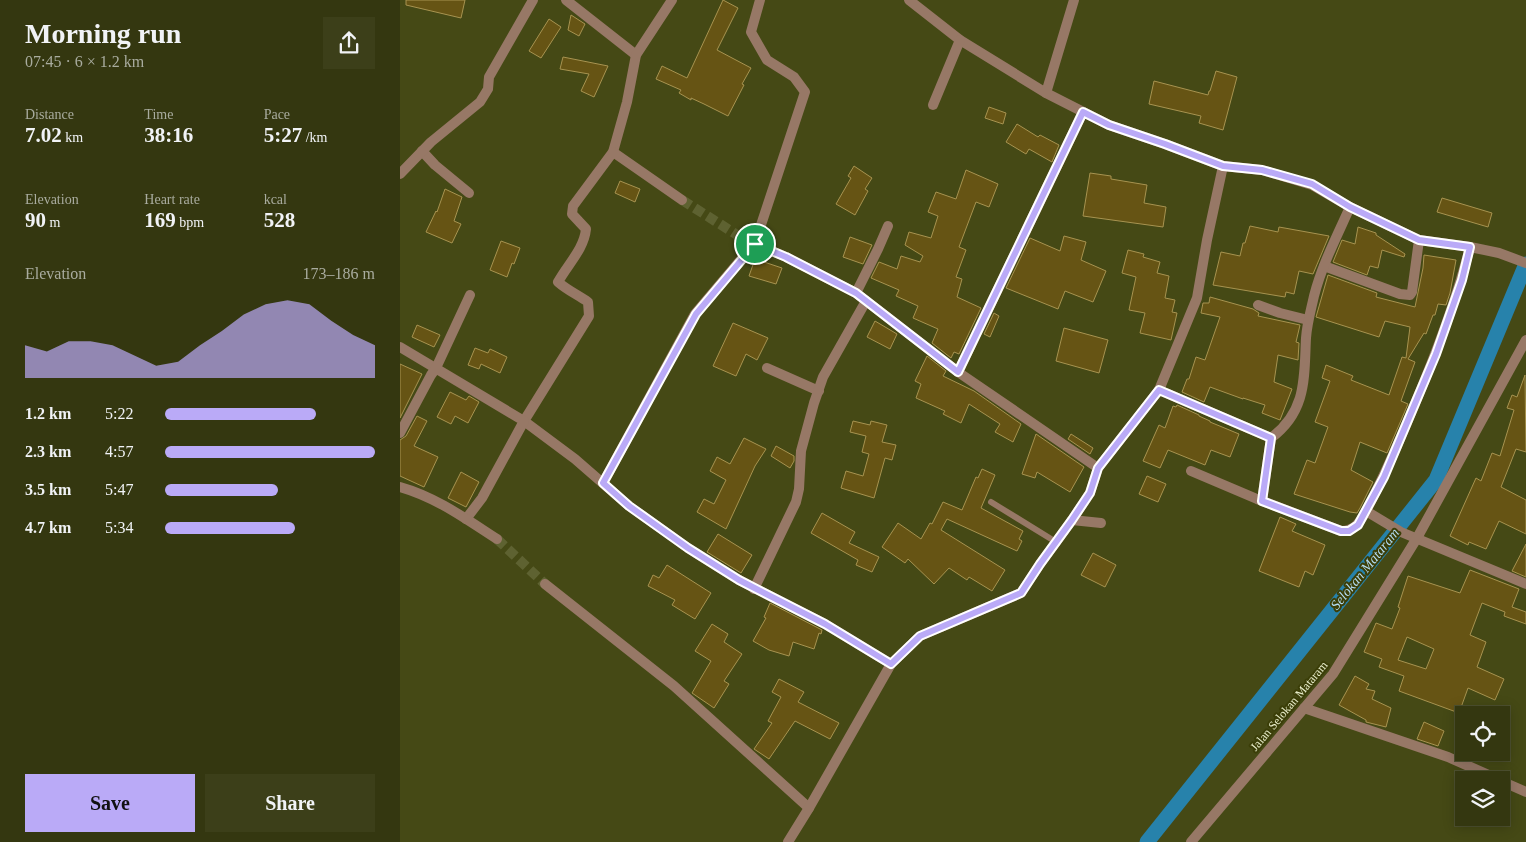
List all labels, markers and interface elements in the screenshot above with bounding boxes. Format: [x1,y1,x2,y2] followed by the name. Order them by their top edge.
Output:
[323,17,375,69] button: share
[25,18,181,49] text: Morning run
[25,53,144,70] text: 07:45 · 6 × 1.2 km
[25,107,74,122] text: Distance
[144,107,173,122] text: Time
[264,107,290,122] text: Pace
[25,123,62,147] text: 7.02
[144,123,193,147] text: 38:16
[264,123,302,147] text: 5:27
[62,130,83,145] text: km
[302,130,327,145] text: /km
[25,192,79,207] text: Elevation
[144,192,200,207] text: Heart rate
[264,192,287,207] text: kcal
[25,208,46,232] text: 90
[144,208,176,232] text: 169
[264,208,295,232] text: 528
[46,215,60,230] text: m
[176,215,204,230] text: bpm
[734,223,776,265] pin
[741,230,769,258] icon: arrive
[25,265,86,282] text: Elevation
[303,265,375,282] text: 173–186 m
[25,405,71,422] text: 1.2 km
[105,405,133,422] text: 5:22
[25,443,71,460] text: 2.3 km
[105,443,133,460] text: 4:57
[25,481,71,498] text: 3.5 km
[105,481,133,498] text: 5:47
[25,519,71,536] text: 4.7 km
[105,519,133,536] text: 5:34
[1328,525,1402,613] water label: Selokan Mataram
[1247,658,1331,754] street label: Jalan Selokan Mataram
[1455,706,1510,826] map controls
[1455,706,1510,761] button: locate
[1455,771,1510,826] button: layers
[25,774,195,832] button: Save
[205,774,375,832] button: Share

